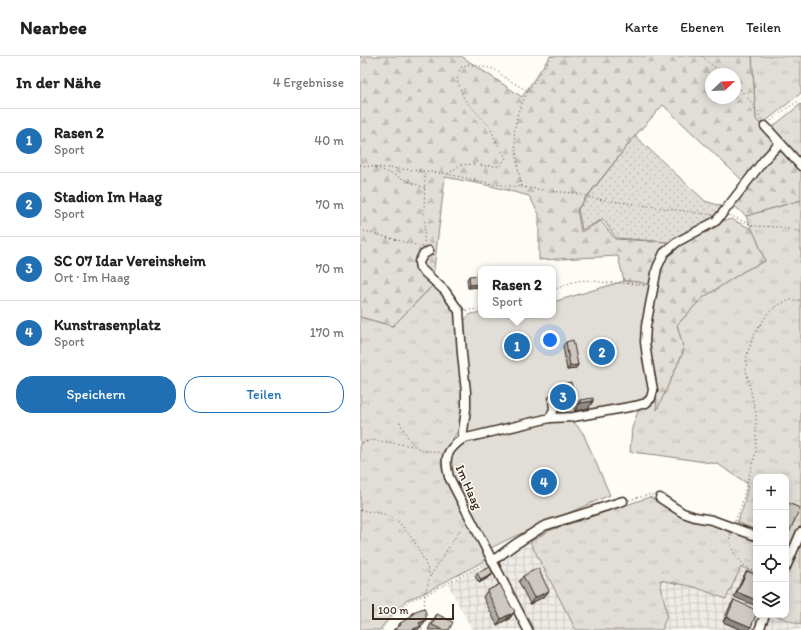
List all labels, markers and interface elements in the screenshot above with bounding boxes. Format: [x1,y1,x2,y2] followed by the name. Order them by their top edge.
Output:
[20,16,87,39] text: Nearbee
[625,19,658,36] text: Karte
[680,19,724,36] text: Ebenen
[746,19,781,36] text: Teilen
[705,68,741,104] north arrow
[16,72,101,92] text: In der Nähe
[273,75,344,90] text: 4 Ergebnisse
[54,124,104,142] text: Rasen 2
[26,133,32,148] text: 1
[314,133,344,148] text: 40 m
[54,142,85,157] text: Sport
[54,188,162,206] text: Stadion Im Haag
[26,197,32,212] text: 2
[316,197,344,212] text: 70 m
[54,206,85,221] text: Sport
[54,252,206,270] text: SC 07 Idar Vereinsheim
[25,261,33,276] text: 3
[316,261,344,276] text: 70 m
[478,266,556,318] popup
[54,270,130,285] text: Ort · Im Haag
[492,276,542,294] text: Rasen 2
[492,294,523,309] text: Sport
[54,316,161,334] text: Kunstrasenplatz
[25,325,33,340] text: 4
[310,325,344,340] text: 170 m
[540,330,560,350] your location
[504,331,530,361] pin: 1
[54,334,85,349] text: Sport
[589,337,615,367] pin: 2
[16,376,176,413] button: Speichern
[184,376,344,413] button: Teilen
[550,382,576,412] pin: 3
[452,462,486,512] street label: Im Haag
[531,467,557,497] pin: 4
[753,474,789,618] map controls
[753,474,789,510] button: +
[753,510,789,546] button: −
[753,546,789,582] button: locate
[753,582,789,618] button: layers
[372,602,454,621] scale bar
[378,604,408,617] text: 100 m

